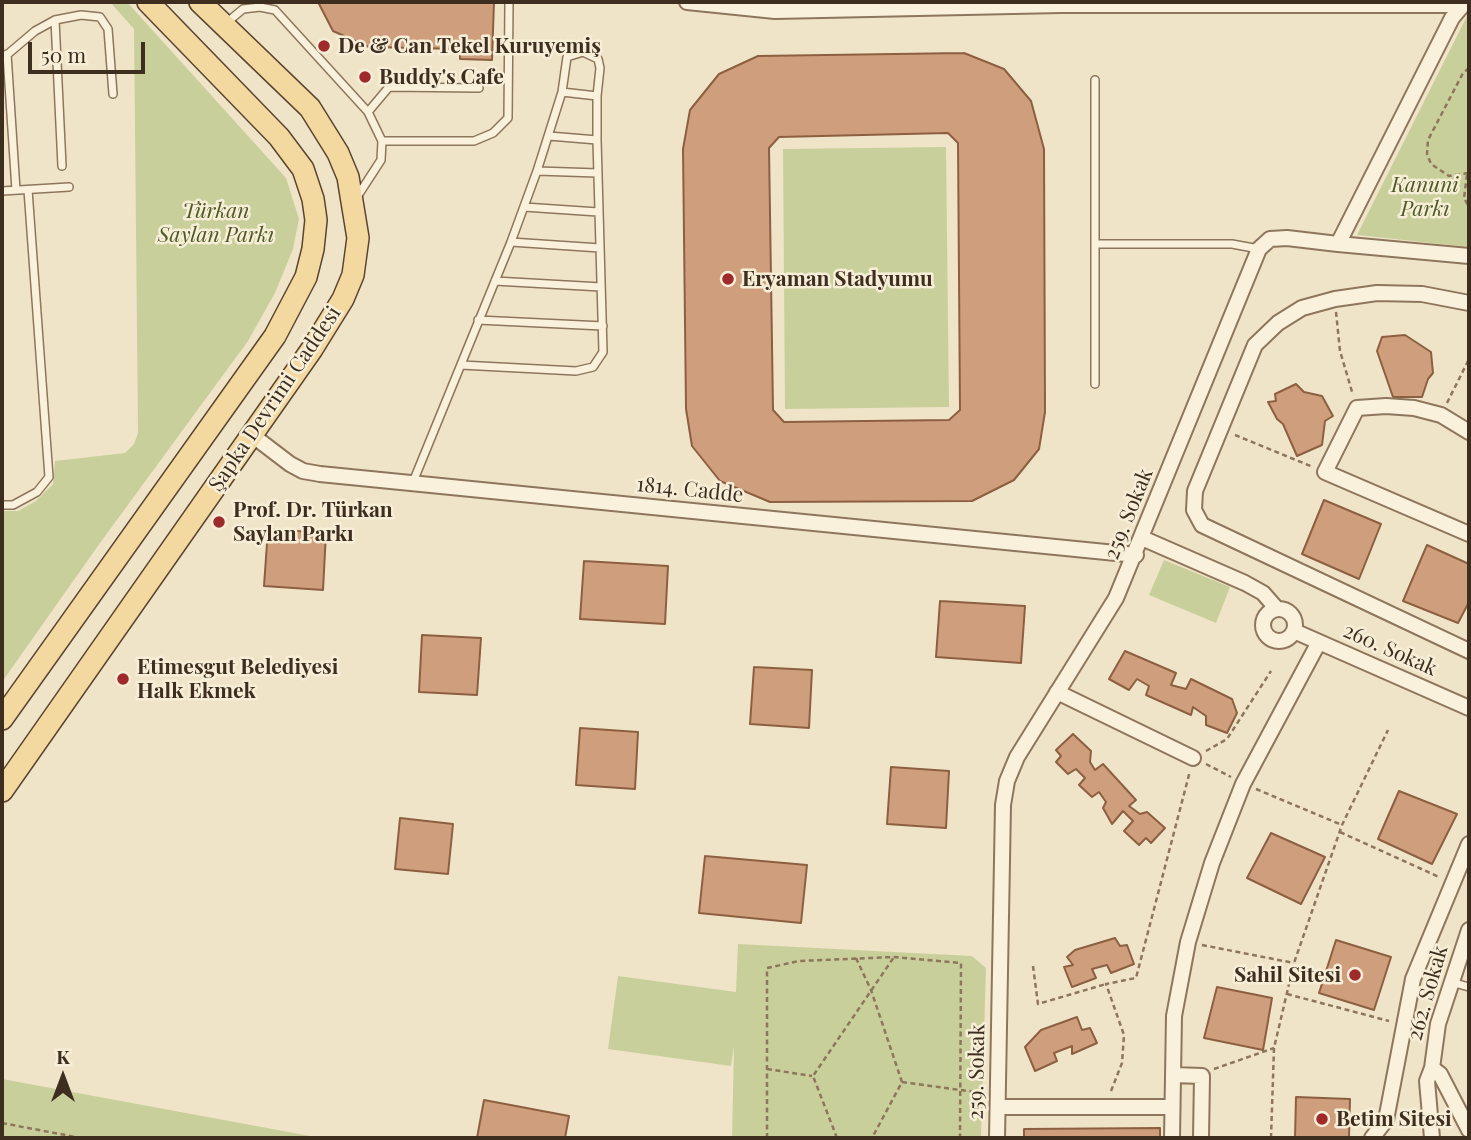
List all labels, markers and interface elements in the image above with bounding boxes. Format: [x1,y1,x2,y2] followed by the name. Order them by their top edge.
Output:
[32,28,149,72] scale bar
[338,33,601,59] place label: De & Can Tekel Kuruyemiş
[316,38,332,54] marker: De & Can Tekel Kuruyemiş
[41,40,86,68] text: 50 m
[379,64,504,90] place label: Buddy's Cafe
[357,69,373,85] marker: Buddy's Cafe
[1391,172,1459,222] park label: Kanuni Parkı
[158,198,274,248] park label: Türkan Saylan Parkı
[742,266,933,292] place label: Eryaman Stadyumu
[720,271,736,287] marker: Eryaman Stadyumu
[204,302,346,496] street label: Şapka Devrimi Caddesi
[1099,465,1159,563] street label: 259. Sokak
[635,472,745,508] street label: 1814. Cadde
[233,497,393,547] place label: Prof. Dr. Türkan Saylan Parkı
[211,514,227,530] marker: Prof. Dr. Türkan Saylan Parkı
[1339,618,1441,682] street label: 260. Sokak
[137,654,338,704] place label: Etimesgut Belediyesi Halk Ekmek
[115,671,131,687] marker: Etimesgut Belediyesi Halk Ekmek
[1402,943,1454,1043] street label: 262. Sokak
[1234,962,1341,988] place label: Sahil Sitesi
[1347,967,1363,983] marker: Sahil Sitesi
[964,1024,990,1120] street label: 259. Sokak
[28,1042,98,1112] north arrow
[56,1043,70,1069] text: K
[1336,1106,1452,1132] place label: Betim Sitesi
[1314,1111,1330,1127] marker: Betim Sitesi

